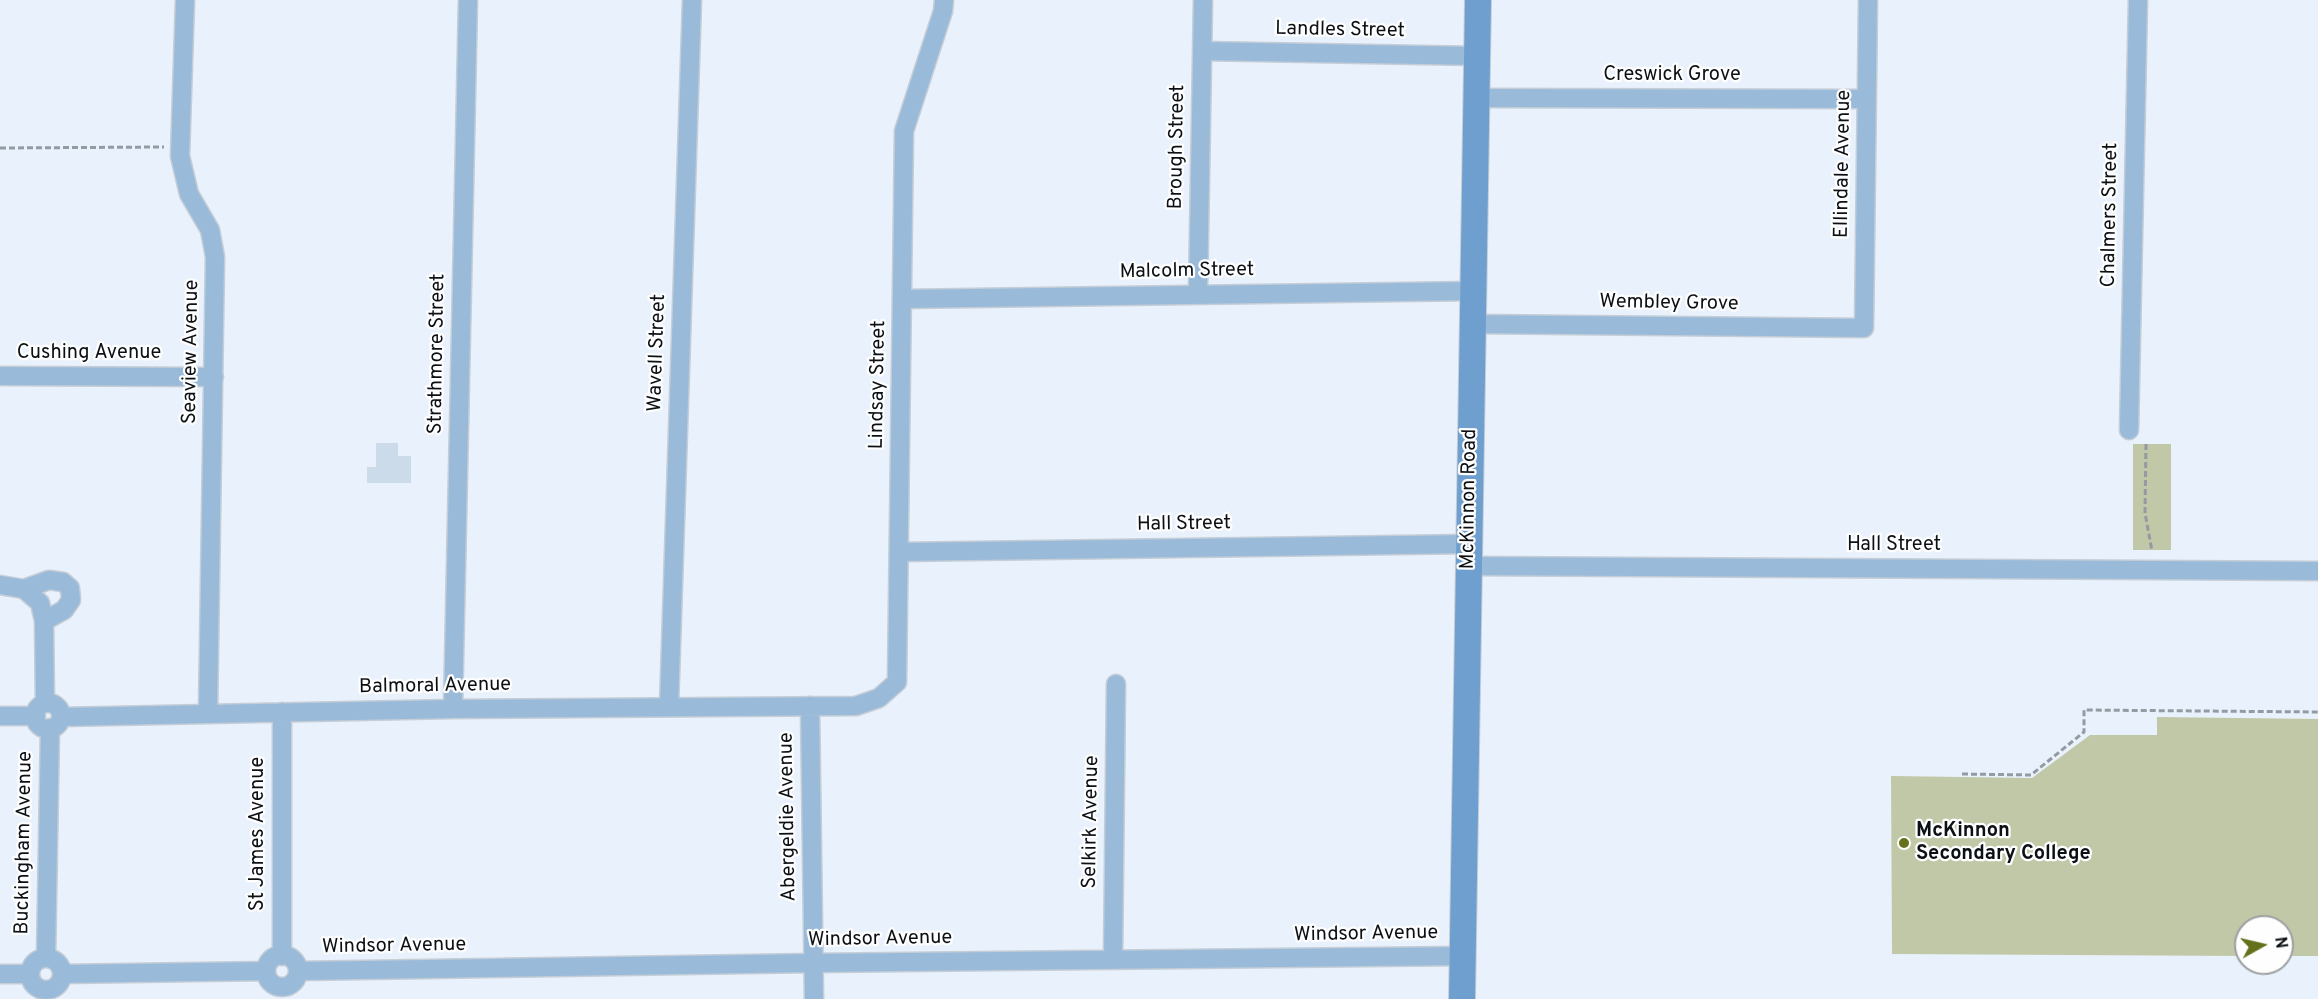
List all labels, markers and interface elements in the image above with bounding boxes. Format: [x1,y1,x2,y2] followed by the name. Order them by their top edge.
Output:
[1275,18,1405,44] street label: Landles Street
[1603,64,1741,88] street label: Creswick Grove
[1165,84,1191,210] street label: Brough Street
[1831,90,1857,238] street label: Ellindale Avenue
[2098,142,2124,288] street label: Chalmers Street
[1120,259,1254,285] street label: Malcolm Street
[425,273,451,435] street label: Strathmore Street
[179,280,205,424] street label: Seaview Avenue
[1599,291,1739,317] street label: Wembley Grove
[644,294,672,412] street label: Wavell Street
[866,320,892,450] street label: Lindsay Street
[17,342,161,366] street label: Cushing Avenue
[1457,428,1483,570] street label: McKinnon Road
[1137,512,1231,538] street label: Hall Street
[1847,534,1941,558] street label: Hall Street
[359,674,511,700] street label: Balmoral Avenue
[776,732,802,902] street label: Abergeldie Avenue
[11,751,39,935] street label: Buckingham Avenue
[1079,755,1105,889] street label: Selkirk Avenue
[247,757,271,911] street label: St James Avenue
[1916,820,2091,867] place label: McKinnon Secondary College
[1897,836,1911,850] marker: McKinnon Secondary College
[2234,915,2294,975] north arrow
[1294,922,1438,948] street label: Windsor Avenue
[808,927,952,953] street label: Windsor Avenue
[322,934,466,960] street label: Windsor Avenue
[2269,936,2291,950] text: N

